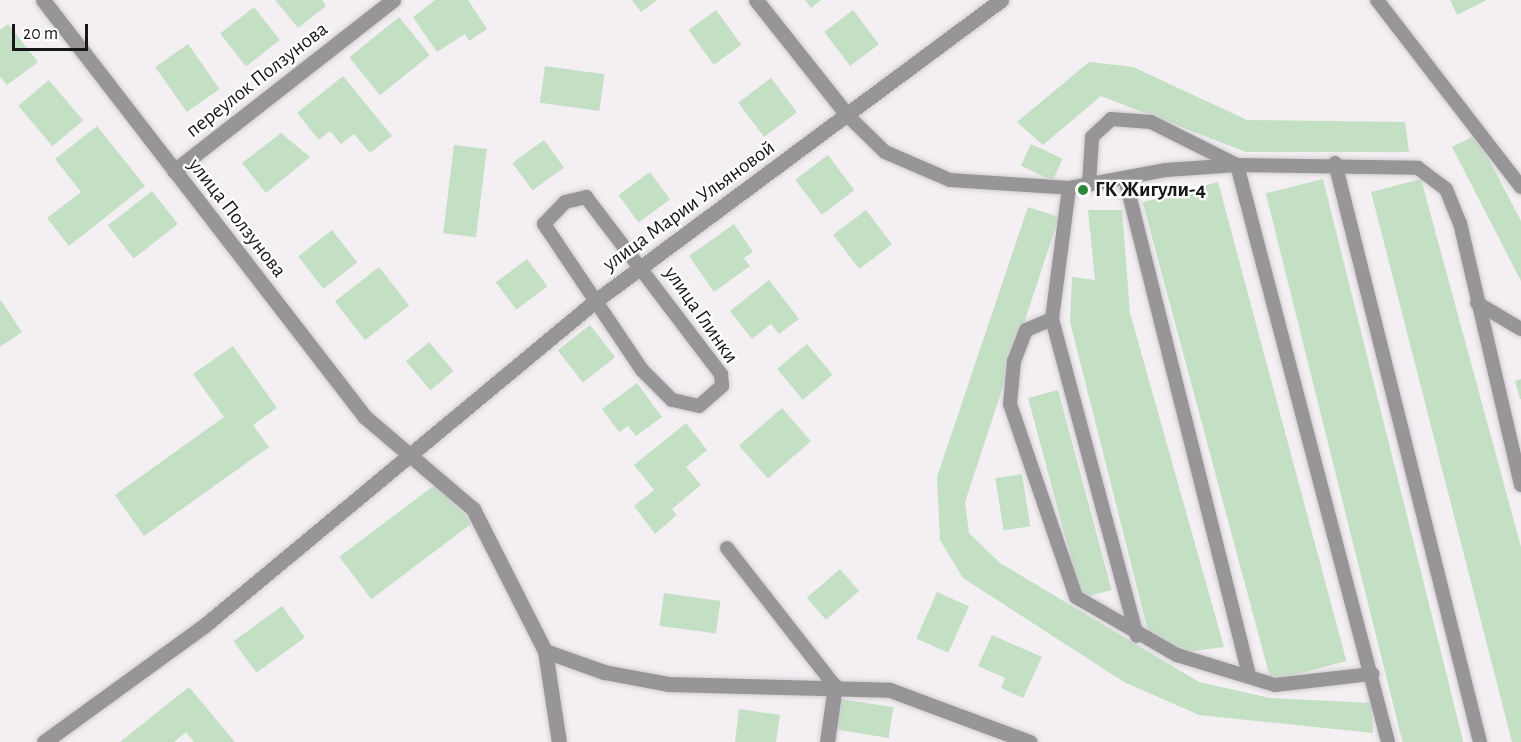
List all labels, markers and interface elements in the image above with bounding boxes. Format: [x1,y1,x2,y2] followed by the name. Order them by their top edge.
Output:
[15,12,92,50] scale bar
[181,17,333,143] street label: переулок Ползунова
[23,25,58,43] text: 20 m
[598,135,780,277] street label: улица Марии Ульяновой
[183,153,291,283] street label: улица Ползунова
[1095,177,1206,203] place label: ГК Жигули-4
[1076,183,1090,197] marker: ГК Жигули-4
[658,262,744,368] street label: улица Глинки

